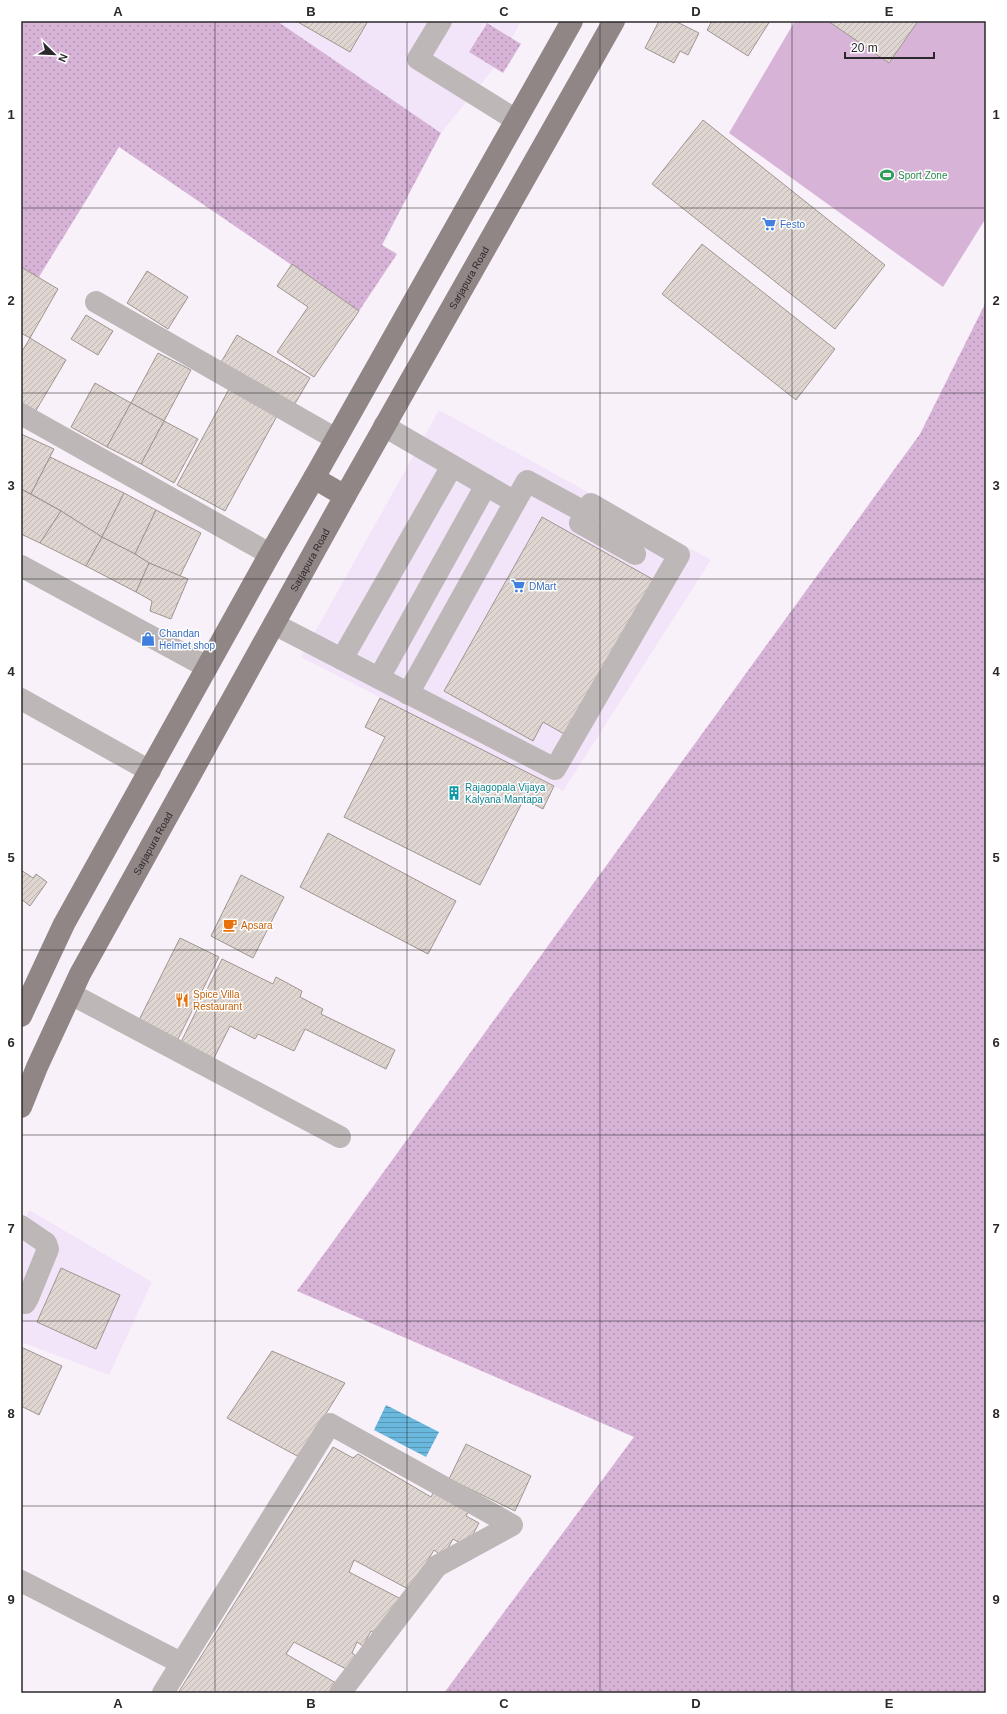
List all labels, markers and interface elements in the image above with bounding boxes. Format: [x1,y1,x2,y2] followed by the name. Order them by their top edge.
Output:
[113,4,123,19] text: A
[306,4,316,19] text: B
[499,4,509,19] text: C
[691,4,701,19] text: D
[885,4,894,19] text: E
[34,34,74,74] north arrow
[845,34,934,60] scale bar
[851,41,878,55] text: 20 m
[56,52,70,64] text: N
[7,107,15,122] text: 1
[992,107,1000,122] text: 1
[879,167,895,183] sports icon: Sport Zone
[898,170,948,181] place label: Sport Zone
[761,216,777,232] supermarket icon: Festo
[780,219,805,230] place label: Festo
[447,244,491,311] street label: Sarjapura Road
[7,293,15,308] text: 2
[992,293,1000,308] text: 2
[7,478,15,493] text: 3
[992,478,1000,493] text: 3
[288,527,331,593] street label: Sarjapura Road
[510,578,526,594] supermarket icon: DMart
[529,581,556,592] place label: DMart
[159,628,216,651] place label: Chandan Helmet shop
[140,631,156,647] shop icon: Chandan Helmet shop
[7,664,15,679] text: 4
[992,664,1000,679] text: 4
[465,782,546,805] place label: Rajagopala Vijaya Kalyana Mantapa
[446,785,462,801] building icon: Rajagopala Vijaya Kalyana Mantapa
[131,810,174,877] street label: Sarjapura Road
[7,850,15,865] text: 5
[992,850,1000,865] text: 5
[222,917,238,933] cafe icon: Apsara
[241,920,273,931] place label: Apsara
[193,989,242,1012] place label: Spice Villa Restaurant
[174,992,190,1008] restaurant icon: Spice Villa Restaurant
[7,1035,15,1050] text: 6
[992,1035,1000,1050] text: 6
[7,1221,15,1236] text: 7
[992,1221,1000,1236] text: 7
[7,1406,15,1421] text: 8
[992,1406,1000,1421] text: 8
[7,1592,15,1607] text: 9
[992,1592,1000,1607] text: 9
[113,1696,123,1711] text: A
[306,1696,316,1711] text: B
[499,1696,509,1711] text: C
[691,1696,701,1711] text: D
[885,1696,894,1711] text: E

